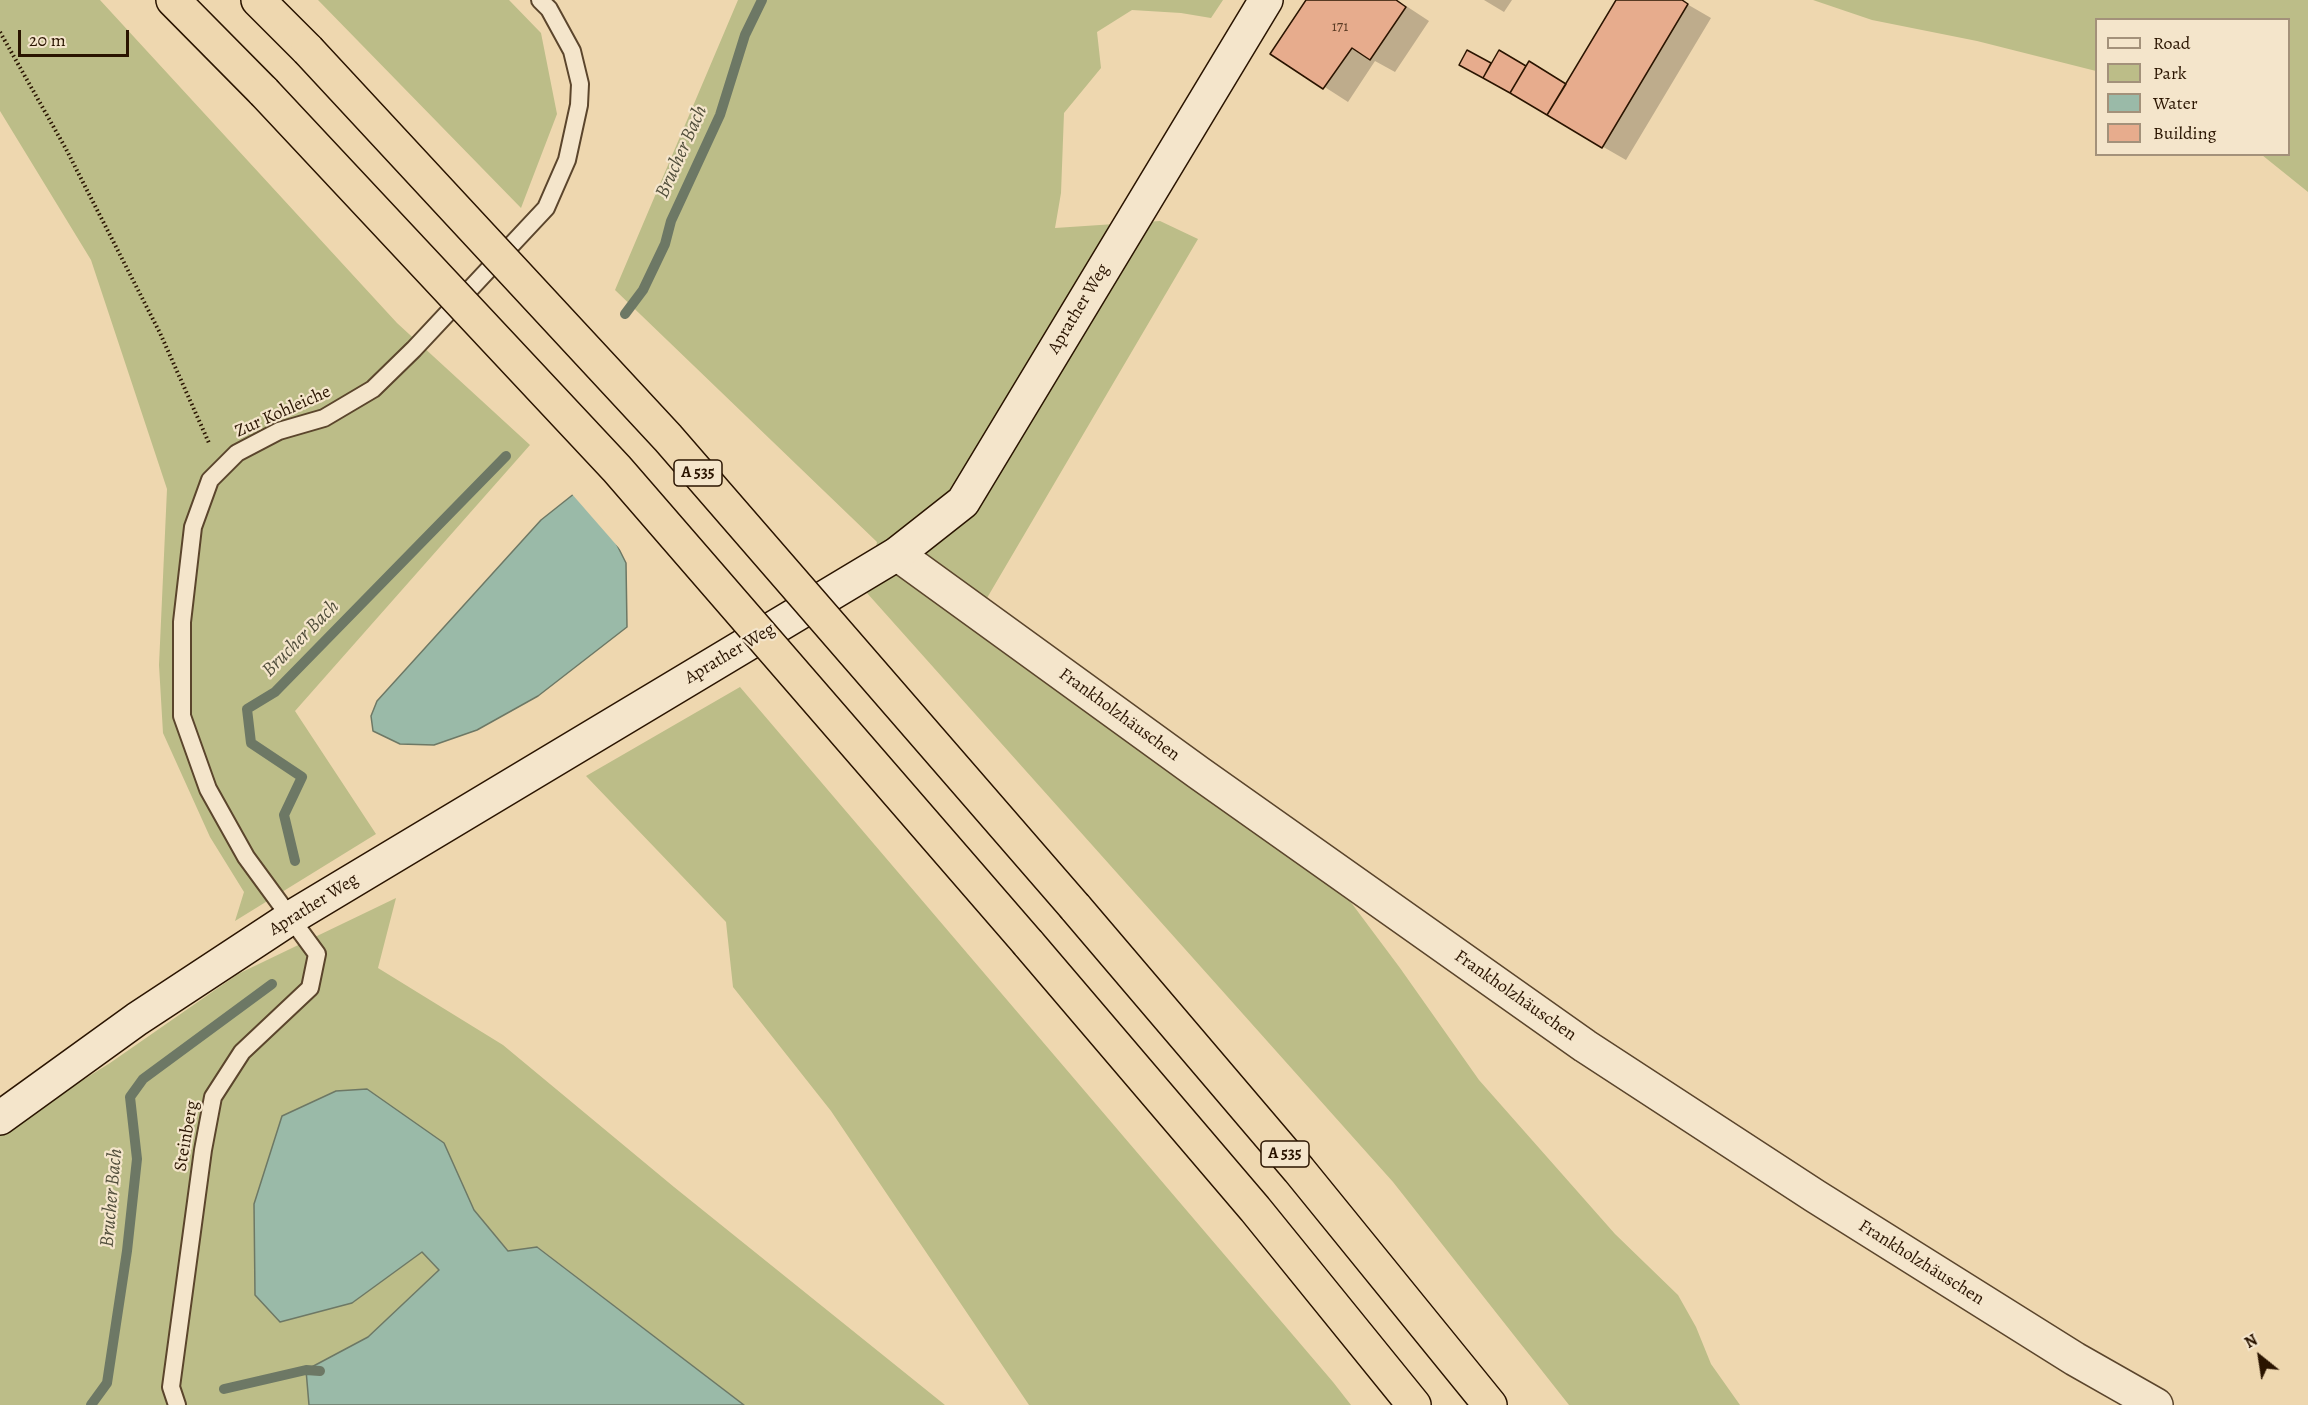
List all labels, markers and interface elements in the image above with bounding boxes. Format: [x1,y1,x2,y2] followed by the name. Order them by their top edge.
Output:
[21,18,132,56] scale bar
[1332,18,1348,36] house number: 171
[2095,18,2290,156] legend
[29,28,66,52] text: 20 m
[2153,31,2190,55] text: Road
[2153,61,2187,85] text: Park
[2153,91,2198,115] text: Water
[651,102,713,202] water label: Brucher Bach
[2153,121,2217,145] text: Building
[1044,260,1114,358] street label: Aprather Weg
[232,381,334,443] street label: Zur Kohleiche
[674,460,722,486] road number: A 535
[257,595,345,683] water label: Brucher Bach
[681,619,779,689] street label: Aprather Weg
[1054,664,1184,766] street label: Frankholzhäuschen
[265,869,363,941] street label: Aprather Weg
[1450,946,1580,1046] street label: Frankholzhäuschen
[170,1099,204,1173] street label: Steinberg
[1261,1141,1309,1167] road number: A 535
[96,1148,128,1248] water label: Brucher Bach
[1854,1216,1988,1310] street label: Frankholzhäuschen
[2230,1327,2290,1387] north arrow
[2240,1329,2262,1354] text: N

